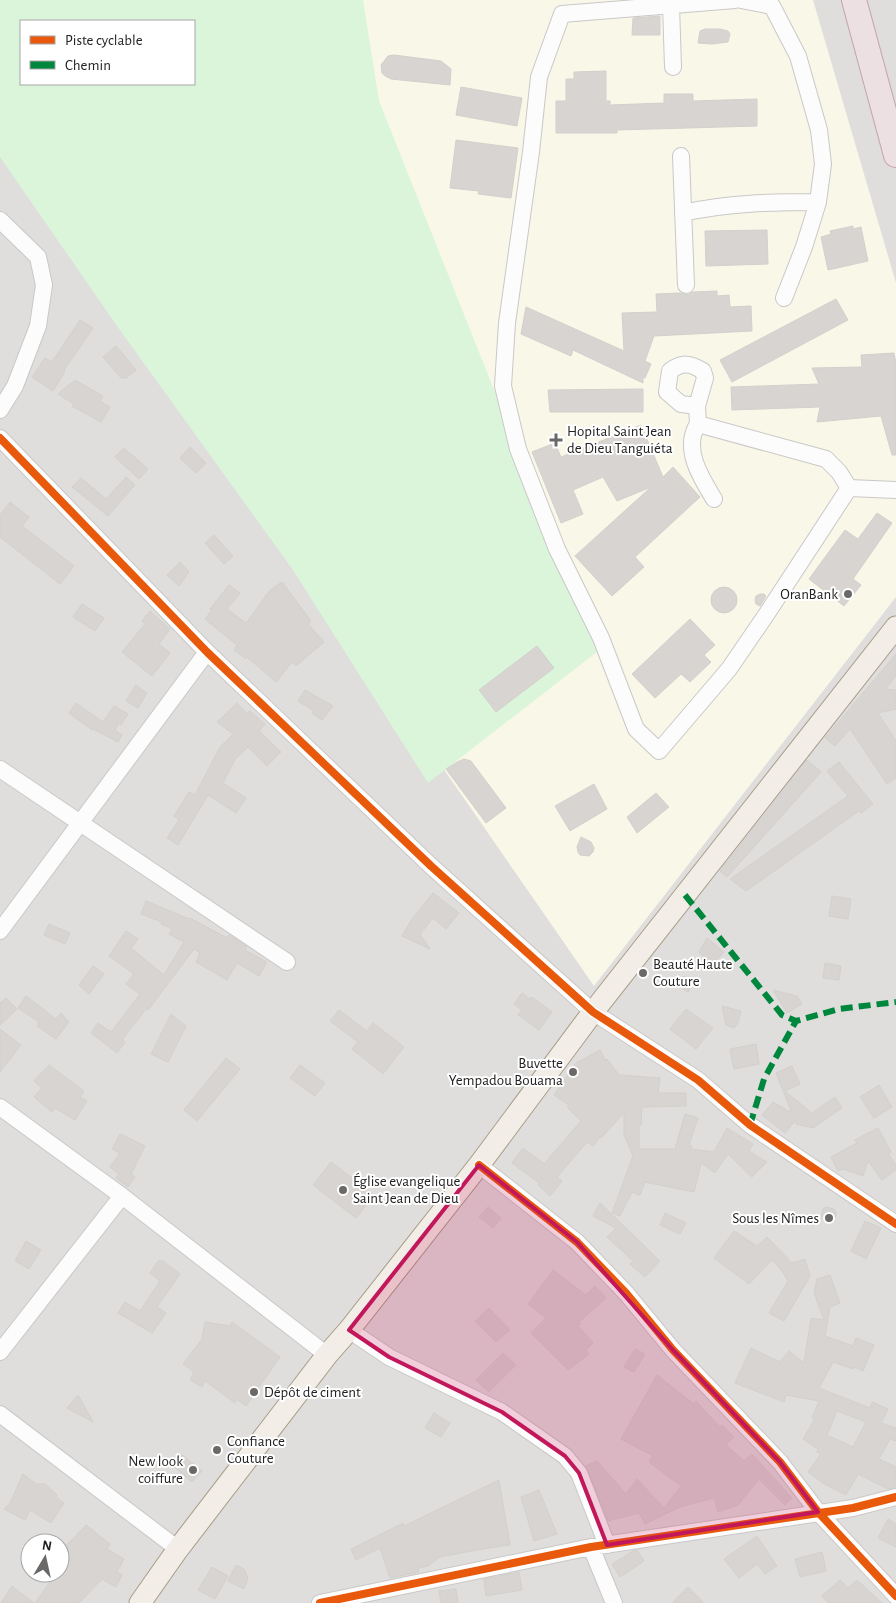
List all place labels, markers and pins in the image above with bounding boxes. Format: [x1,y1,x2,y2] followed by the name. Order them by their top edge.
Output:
[567,424,673,456] place label: Hopital Saint Jean de Dieu Tanguiéta
[549,433,563,447] marker: Hopital Saint Jean de Dieu Tanguiéta
[780,587,838,602] place label: OranBank
[842,588,854,600] marker: OranBank
[653,957,732,989] place label: Beauté Haute Couture
[637,967,649,979] marker: Beauté Haute Couture
[449,1056,563,1088] place label: Buvette Yempadou Bouama
[567,1066,579,1078] marker: Buvette Yempadou Bouama
[353,1172,461,1206] place label: Église evangelique Saint Jean de Dieu
[337,1184,349,1196] marker: Église evangelique Saint Jean de Dieu
[732,1211,819,1226] place label: Sous les Nîmes
[823,1212,835,1224] marker: Sous les Nîmes
[264,1385,361,1400] place label: Dépôt de ciment
[248,1386,260,1398] marker: Dépôt de ciment
[227,1434,285,1466] place label: Confiance Couture
[211,1444,223,1456] marker: Confiance Couture
[128,1454,183,1486] place label: New look coiffure
[187,1464,199,1476] marker: New look coiffure

